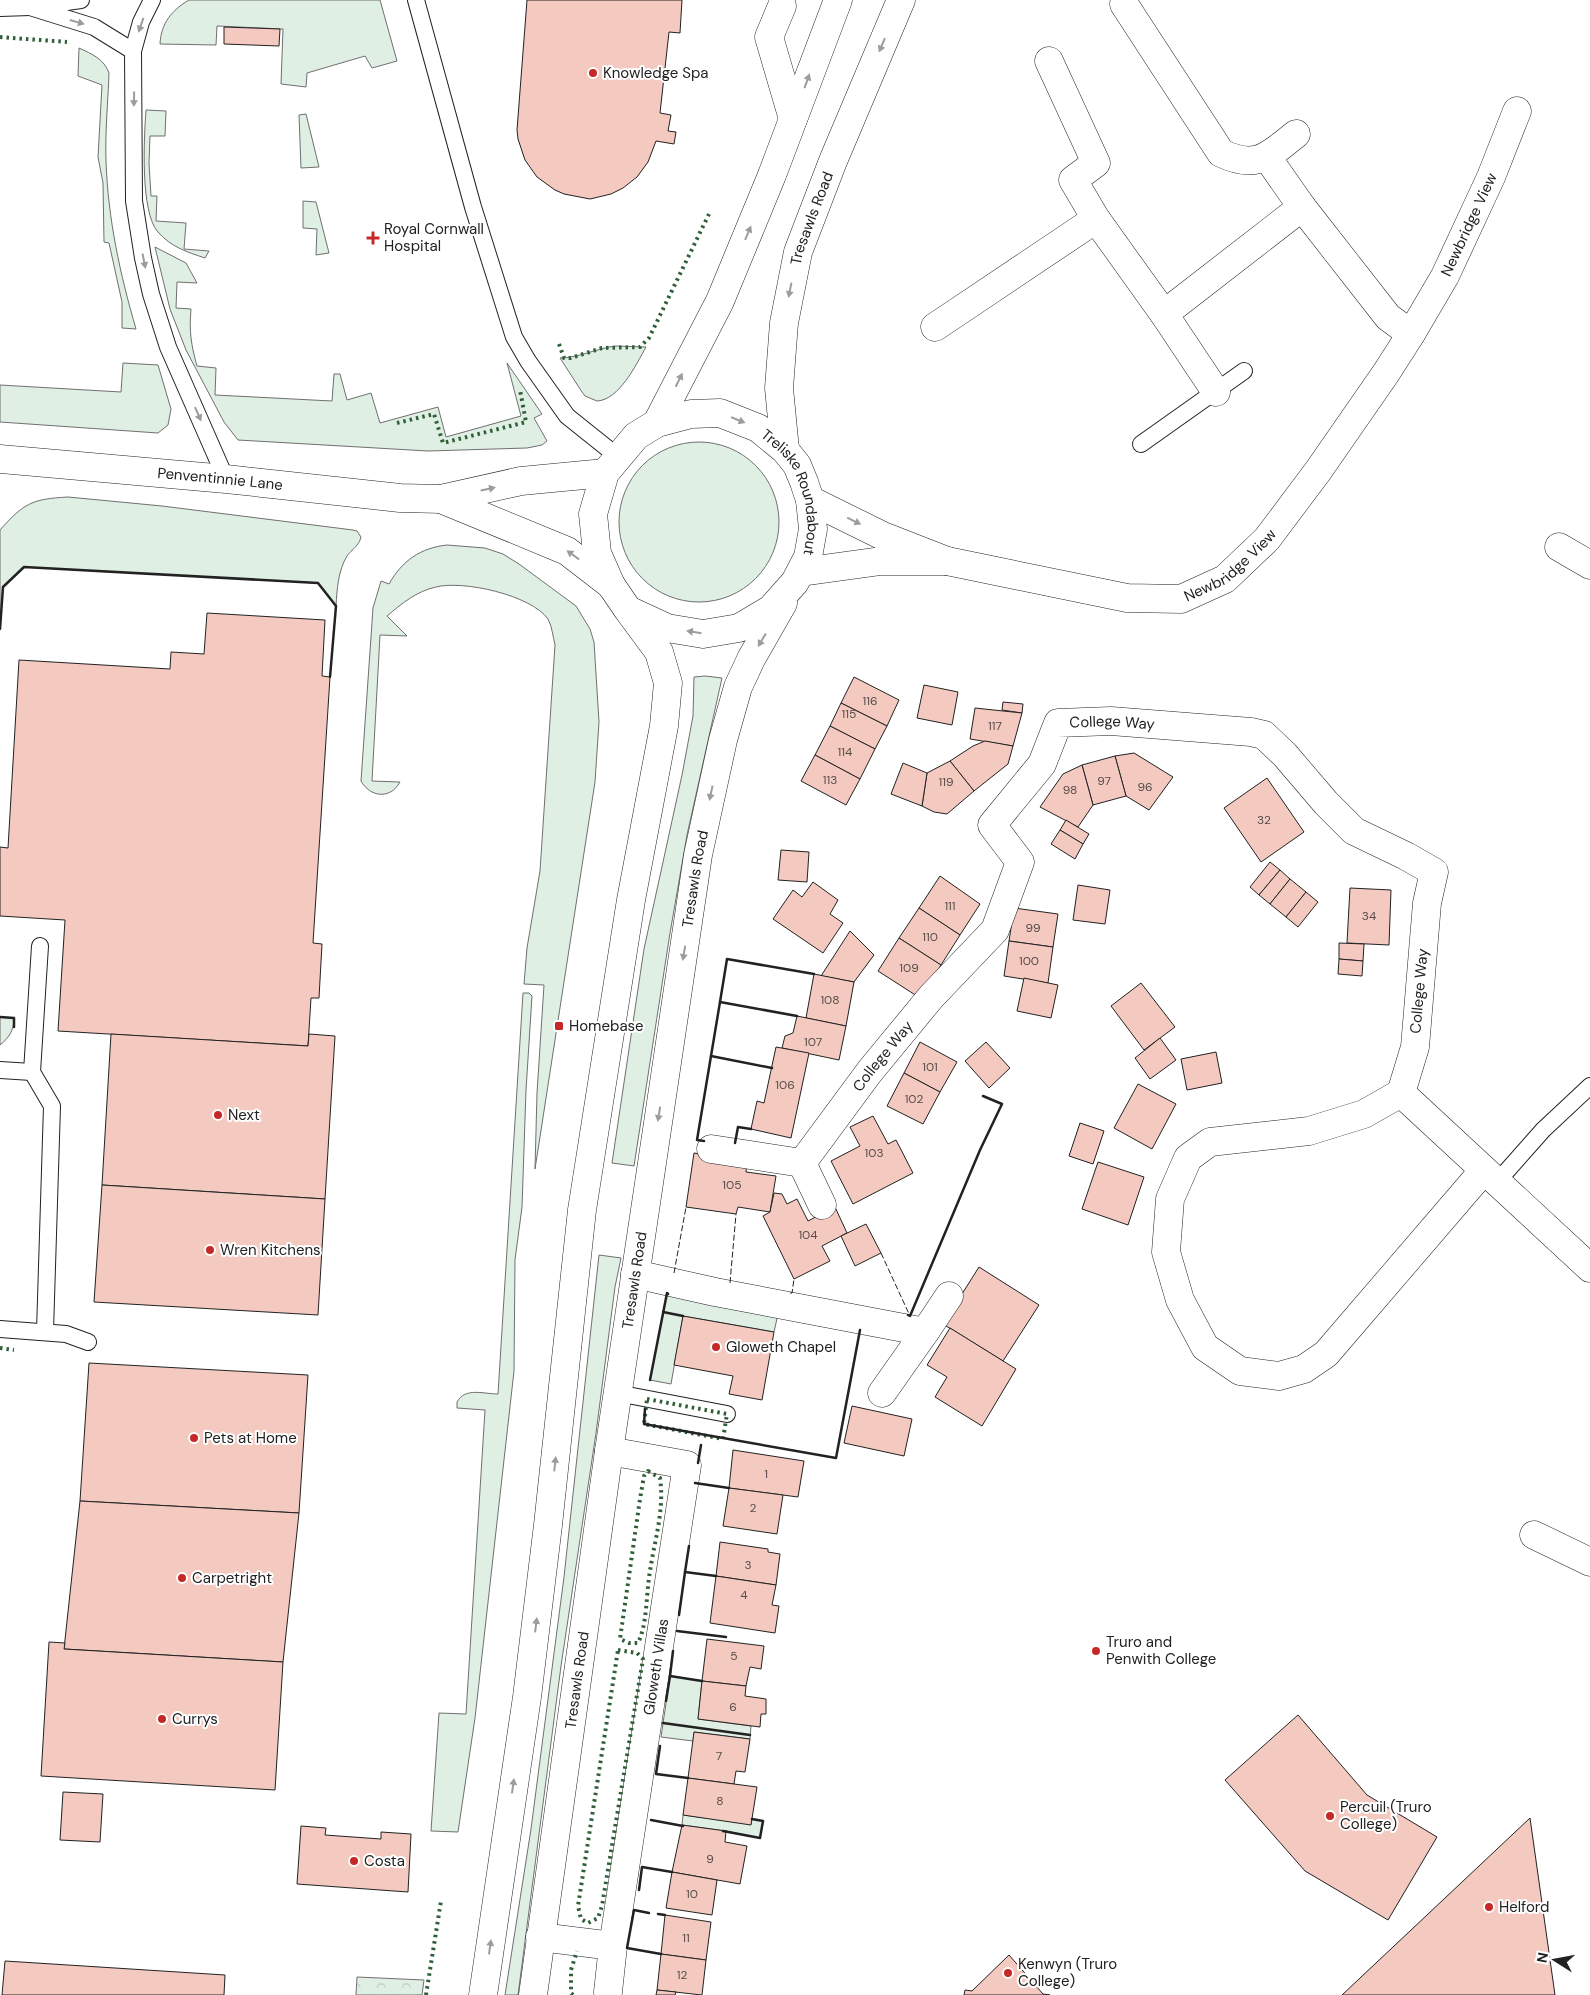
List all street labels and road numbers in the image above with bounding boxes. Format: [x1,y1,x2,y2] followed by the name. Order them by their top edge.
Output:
[786,169,838,267] street label: Tresawls Road
[1436,169,1502,280] street label: Newbridge View
[757,425,823,557] street label: Treliske Roundabout
[156,463,284,495] street label: Penventinnie Lane
[1181,525,1281,606] street label: Newbridge View
[1069,711,1156,734] street label: College Way
[677,828,713,929] street label: Tresawls Road
[1405,947,1433,1034] street label: College Way
[848,1016,918,1096] street label: College Way
[617,1230,652,1330] street label: Tresawls Road
[639,1617,673,1716] street label: Gloweth Villas
[560,1630,594,1730] street label: Tresawls Road

